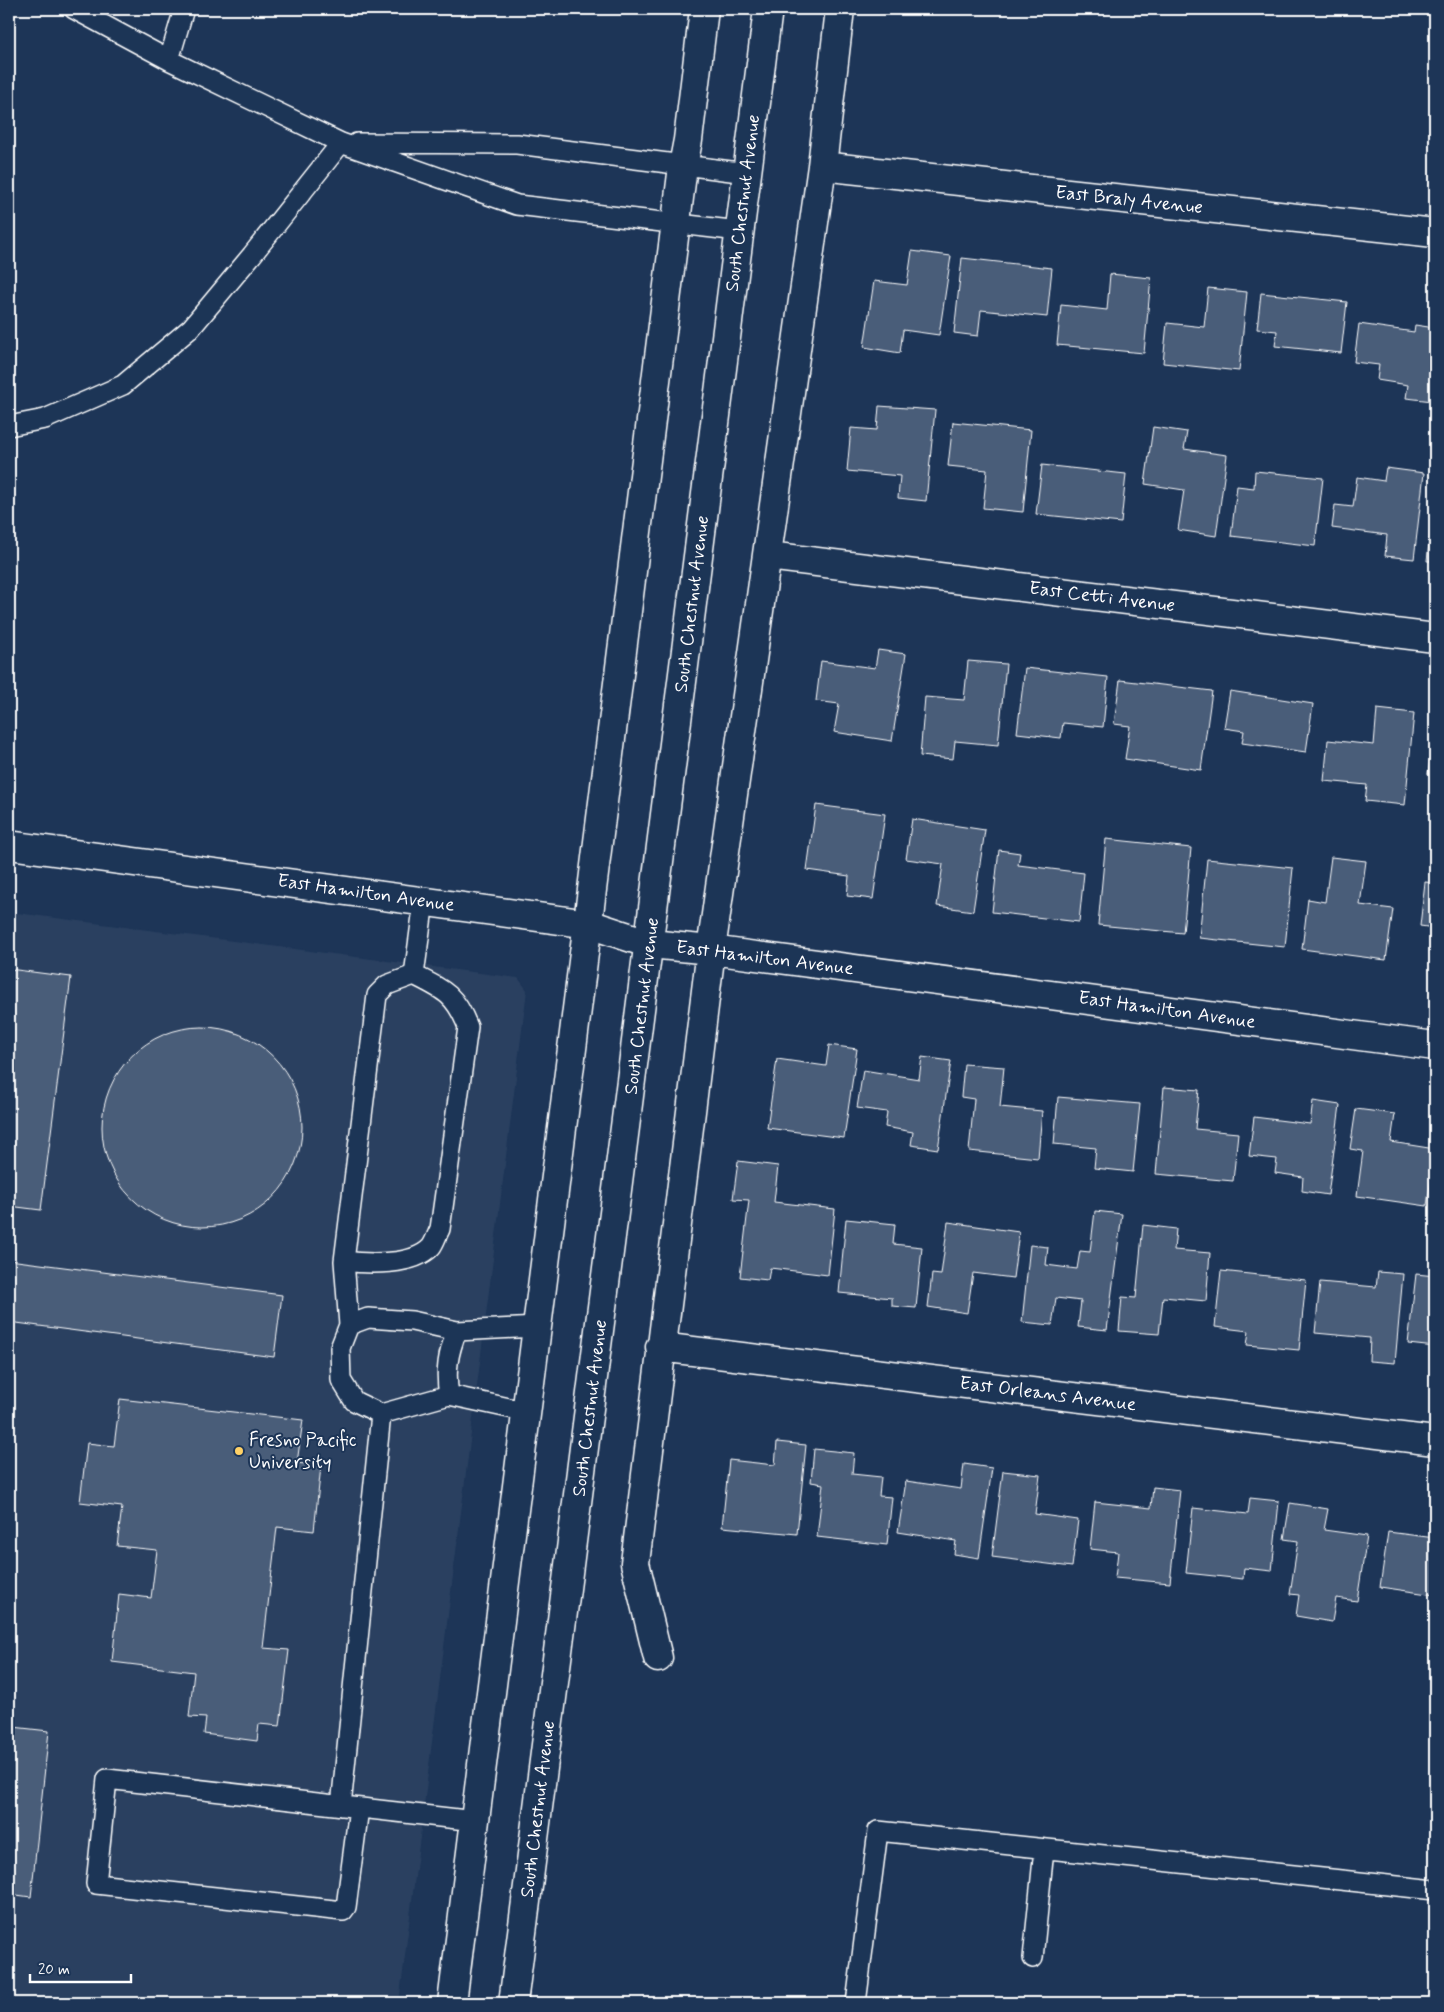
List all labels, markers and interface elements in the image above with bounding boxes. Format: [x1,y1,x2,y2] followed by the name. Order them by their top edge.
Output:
[720,113,766,293] street label: South Chestnut Avenue
[1054,180,1204,221] street label: East Braly Avenue
[669,514,715,694] street label: South Chestnut Avenue
[1028,576,1176,618] street label: East Cetti Avenue
[276,868,456,918] street label: East Hamilton Avenue
[619,916,665,1096] street label: South Chestnut Avenue
[675,935,855,981] street label: East Hamilton Avenue
[1077,985,1257,1035] street label: East Hamilton Avenue
[567,1318,613,1498] street label: South Chestnut Avenue
[958,1371,1138,1417] street label: East Orleans Avenue
[249,1428,357,1475] place label: Fresno Pacific University
[233,1445,245,1457] marker: Fresno Pacific University
[515,1719,561,1899] street label: South Chestnut Avenue
[30,1952,131,1984] scale bar
[38,1960,70,1980] text: 20 m

